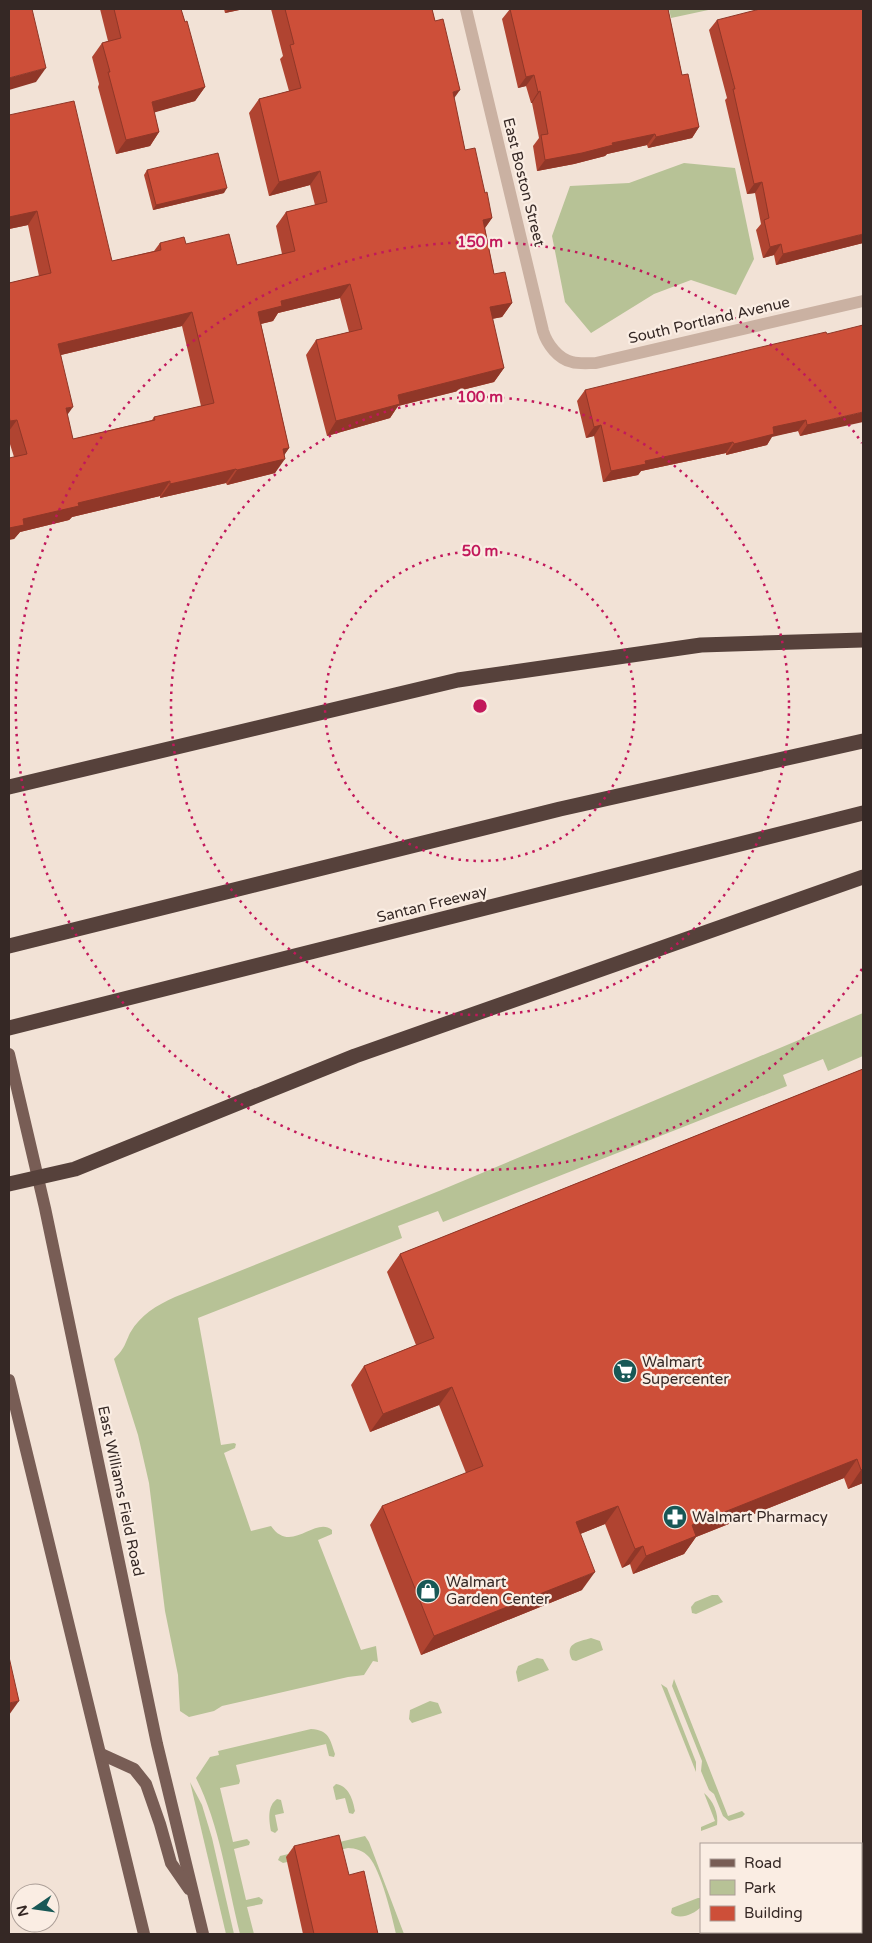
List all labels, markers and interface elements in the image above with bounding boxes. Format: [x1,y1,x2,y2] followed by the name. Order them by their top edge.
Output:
[499,116,549,248] street label: East Boston Street
[457,233,503,251] text: 150 m
[627,293,791,347] street label: South Portland Avenue
[457,388,503,406] text: 100 m
[462,542,498,560] text: 50 m
[471,697,489,715] centre of rings
[375,882,489,926] street label: Santan Freeway
[642,1353,729,1388] place label: Walmart Supercenter
[612,1358,638,1384] supermarket icon: Walmart Supercenter
[94,1404,148,1578] street label: East Williams Field Road
[662,1504,688,1530] pharmacy icon: Walmart Pharmacy
[692,1508,828,1526] place label: Walmart Pharmacy
[446,1573,550,1608] place label: Walmart Garden Center
[415,1578,441,1604] shop icon: Walmart Garden Center
[700,1843,862,1933] legend
[744,1854,782,1872] text: Road
[744,1879,776,1897] text: Park
[10,1883,60,1933] north arrow
[13,1903,32,1918] text: N
[744,1904,803,1922] text: Building

